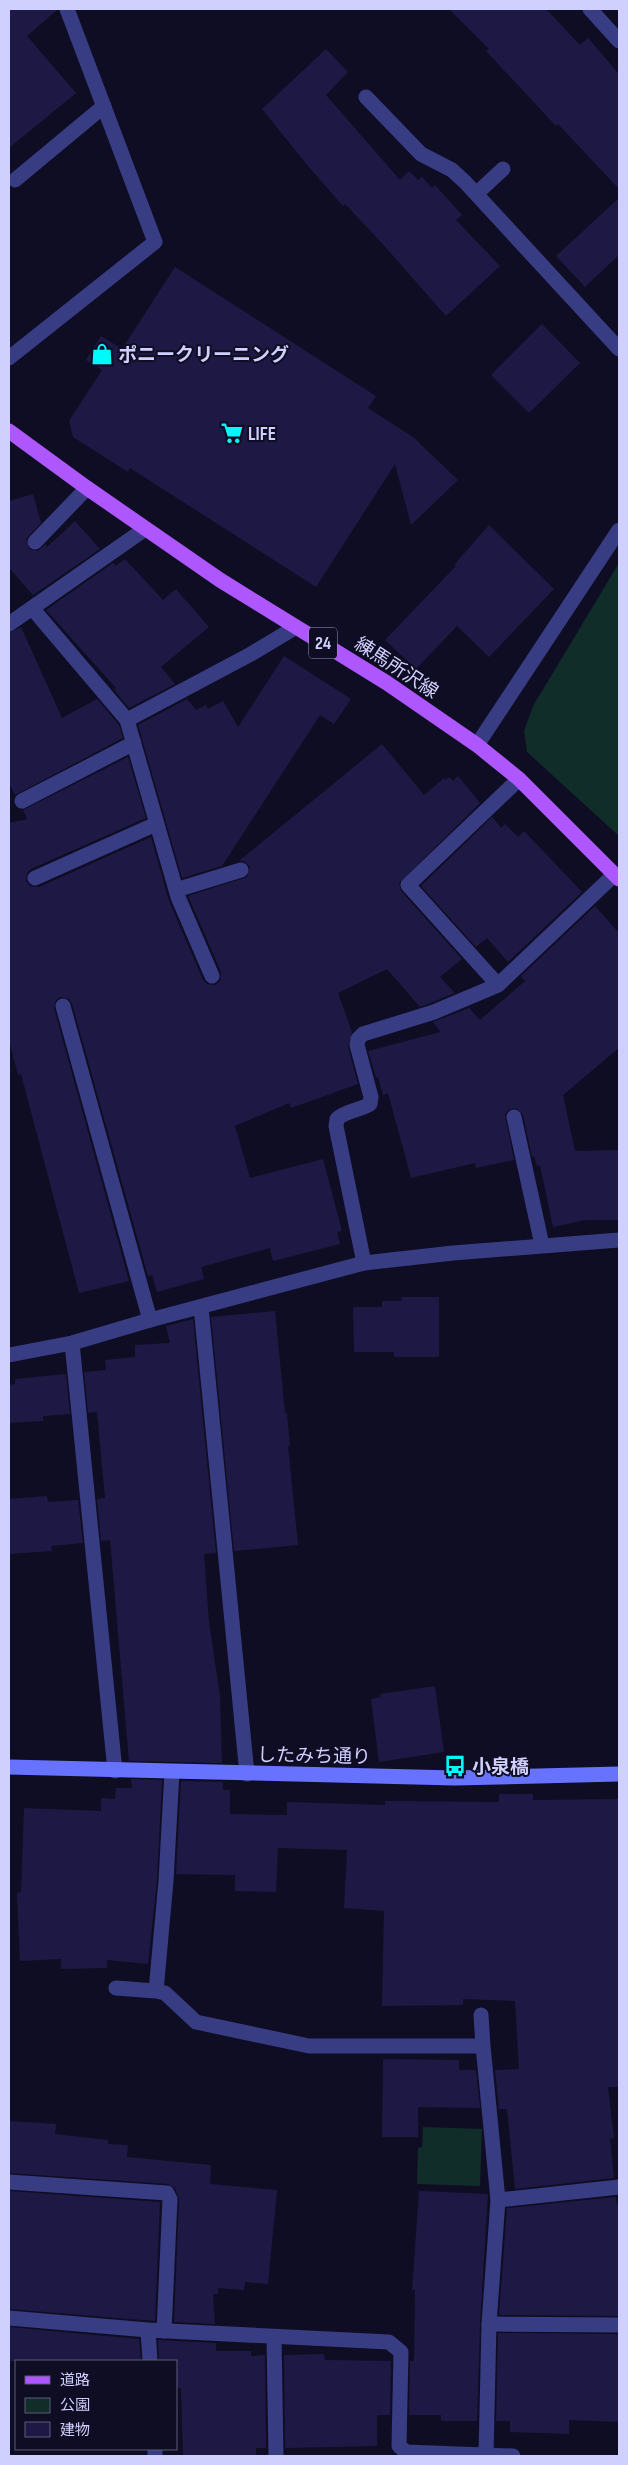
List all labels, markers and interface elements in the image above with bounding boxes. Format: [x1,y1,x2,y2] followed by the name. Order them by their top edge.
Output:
[89,341,115,367] shop icon: ポニークリーニング
[118,344,289,367] place label: ポニークリーニング
[219,420,245,446] supermarket icon: LIFE
[248,423,276,446] place label: LIFE
[309,628,337,658] road number: 24
[350,633,442,704] street label: 練馬所沢線
[257,1744,371,1769] street label: したみち通り
[442,1753,468,1779] bus stop icon: 小泉橋
[472,1756,529,1779] place label: 小泉橋
[15,2360,178,2450] legend
[60,2371,90,2390] text: 道路
[60,2396,90,2415] text: 公園
[60,2421,90,2440] text: 建物

